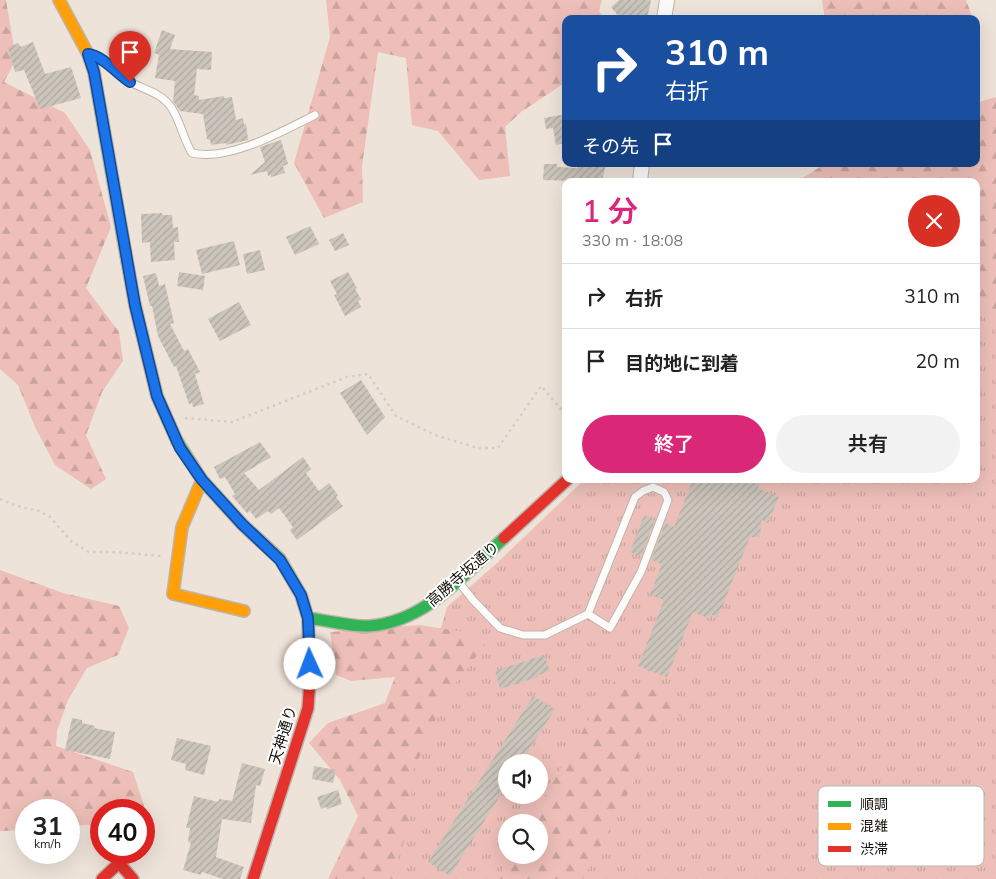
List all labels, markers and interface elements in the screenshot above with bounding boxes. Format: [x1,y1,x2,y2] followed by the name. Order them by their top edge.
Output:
[665,30,769,74] text: 310 m
[109,31,151,82] pin
[582,35,647,100] icon: right
[116,38,144,66] icon: arrive
[665,77,709,105] text: 右折
[649,130,677,158] icon: arrive
[582,134,639,158] text: その先
[582,192,638,230] text: 1 分
[908,195,960,247] button: close
[582,230,683,250] text: 330 m · 18:08
[582,282,610,310] icon: right
[904,284,960,308] text: 310 m
[625,286,663,310] text: 右折
[582,347,610,375] icon: arrive
[916,349,960,373] text: 20 m
[625,351,739,375] text: 目的地に到着
[582,415,766,473] button: 終了
[776,415,960,473] button: 共有
[422,537,503,610] street label: 高勝寺坂通り
[283,637,335,689] position arrow
[265,703,300,766] street label: 天神通り
[498,754,548,864] map controls
[498,754,548,804] button: sound
[818,786,984,866] legend
[860,795,888,813] text: 順調
[90,799,155,864] speed limit sign: 40
[32,810,63,841] text: 31
[498,814,548,864] button: search
[860,817,888,835] text: 混雑
[34,836,61,851] text: km/h
[860,840,888,858] text: 渋滞

